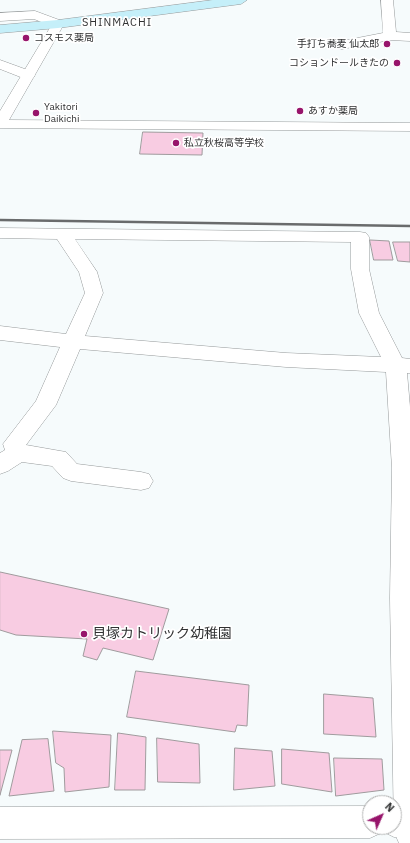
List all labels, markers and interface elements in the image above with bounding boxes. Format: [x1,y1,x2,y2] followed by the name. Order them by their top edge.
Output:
[82,16,152,30] district label: SHINMACHI
[34,32,94,44] place label: コスモス薬局
[21,33,31,43] marker: コスモス薬局
[297,38,379,50] place label: 手打ち蕎麦 仙太郎
[382,39,392,49] marker: 手打ち蕎麦 仙太郎
[289,57,389,69] place label: コションドールきたの
[392,58,402,68] marker: コションドールきたの
[44,101,80,124] place label: Yakitori Daikichi
[308,105,358,117] place label: あすか薬局
[295,106,305,116] marker: あすか薬局
[31,108,41,118] marker: Yakitori Daikichi
[184,137,264,149] place label: 私立秋桜高等学校
[171,138,181,148] marker: 私立秋桜高等学校
[92,626,232,642] place label: 貝塚カトリック幼稚園
[79,629,89,639] marker: 貝塚カトリック幼稚園
[362,795,402,835] north arrow
[382,799,398,815] text: N

